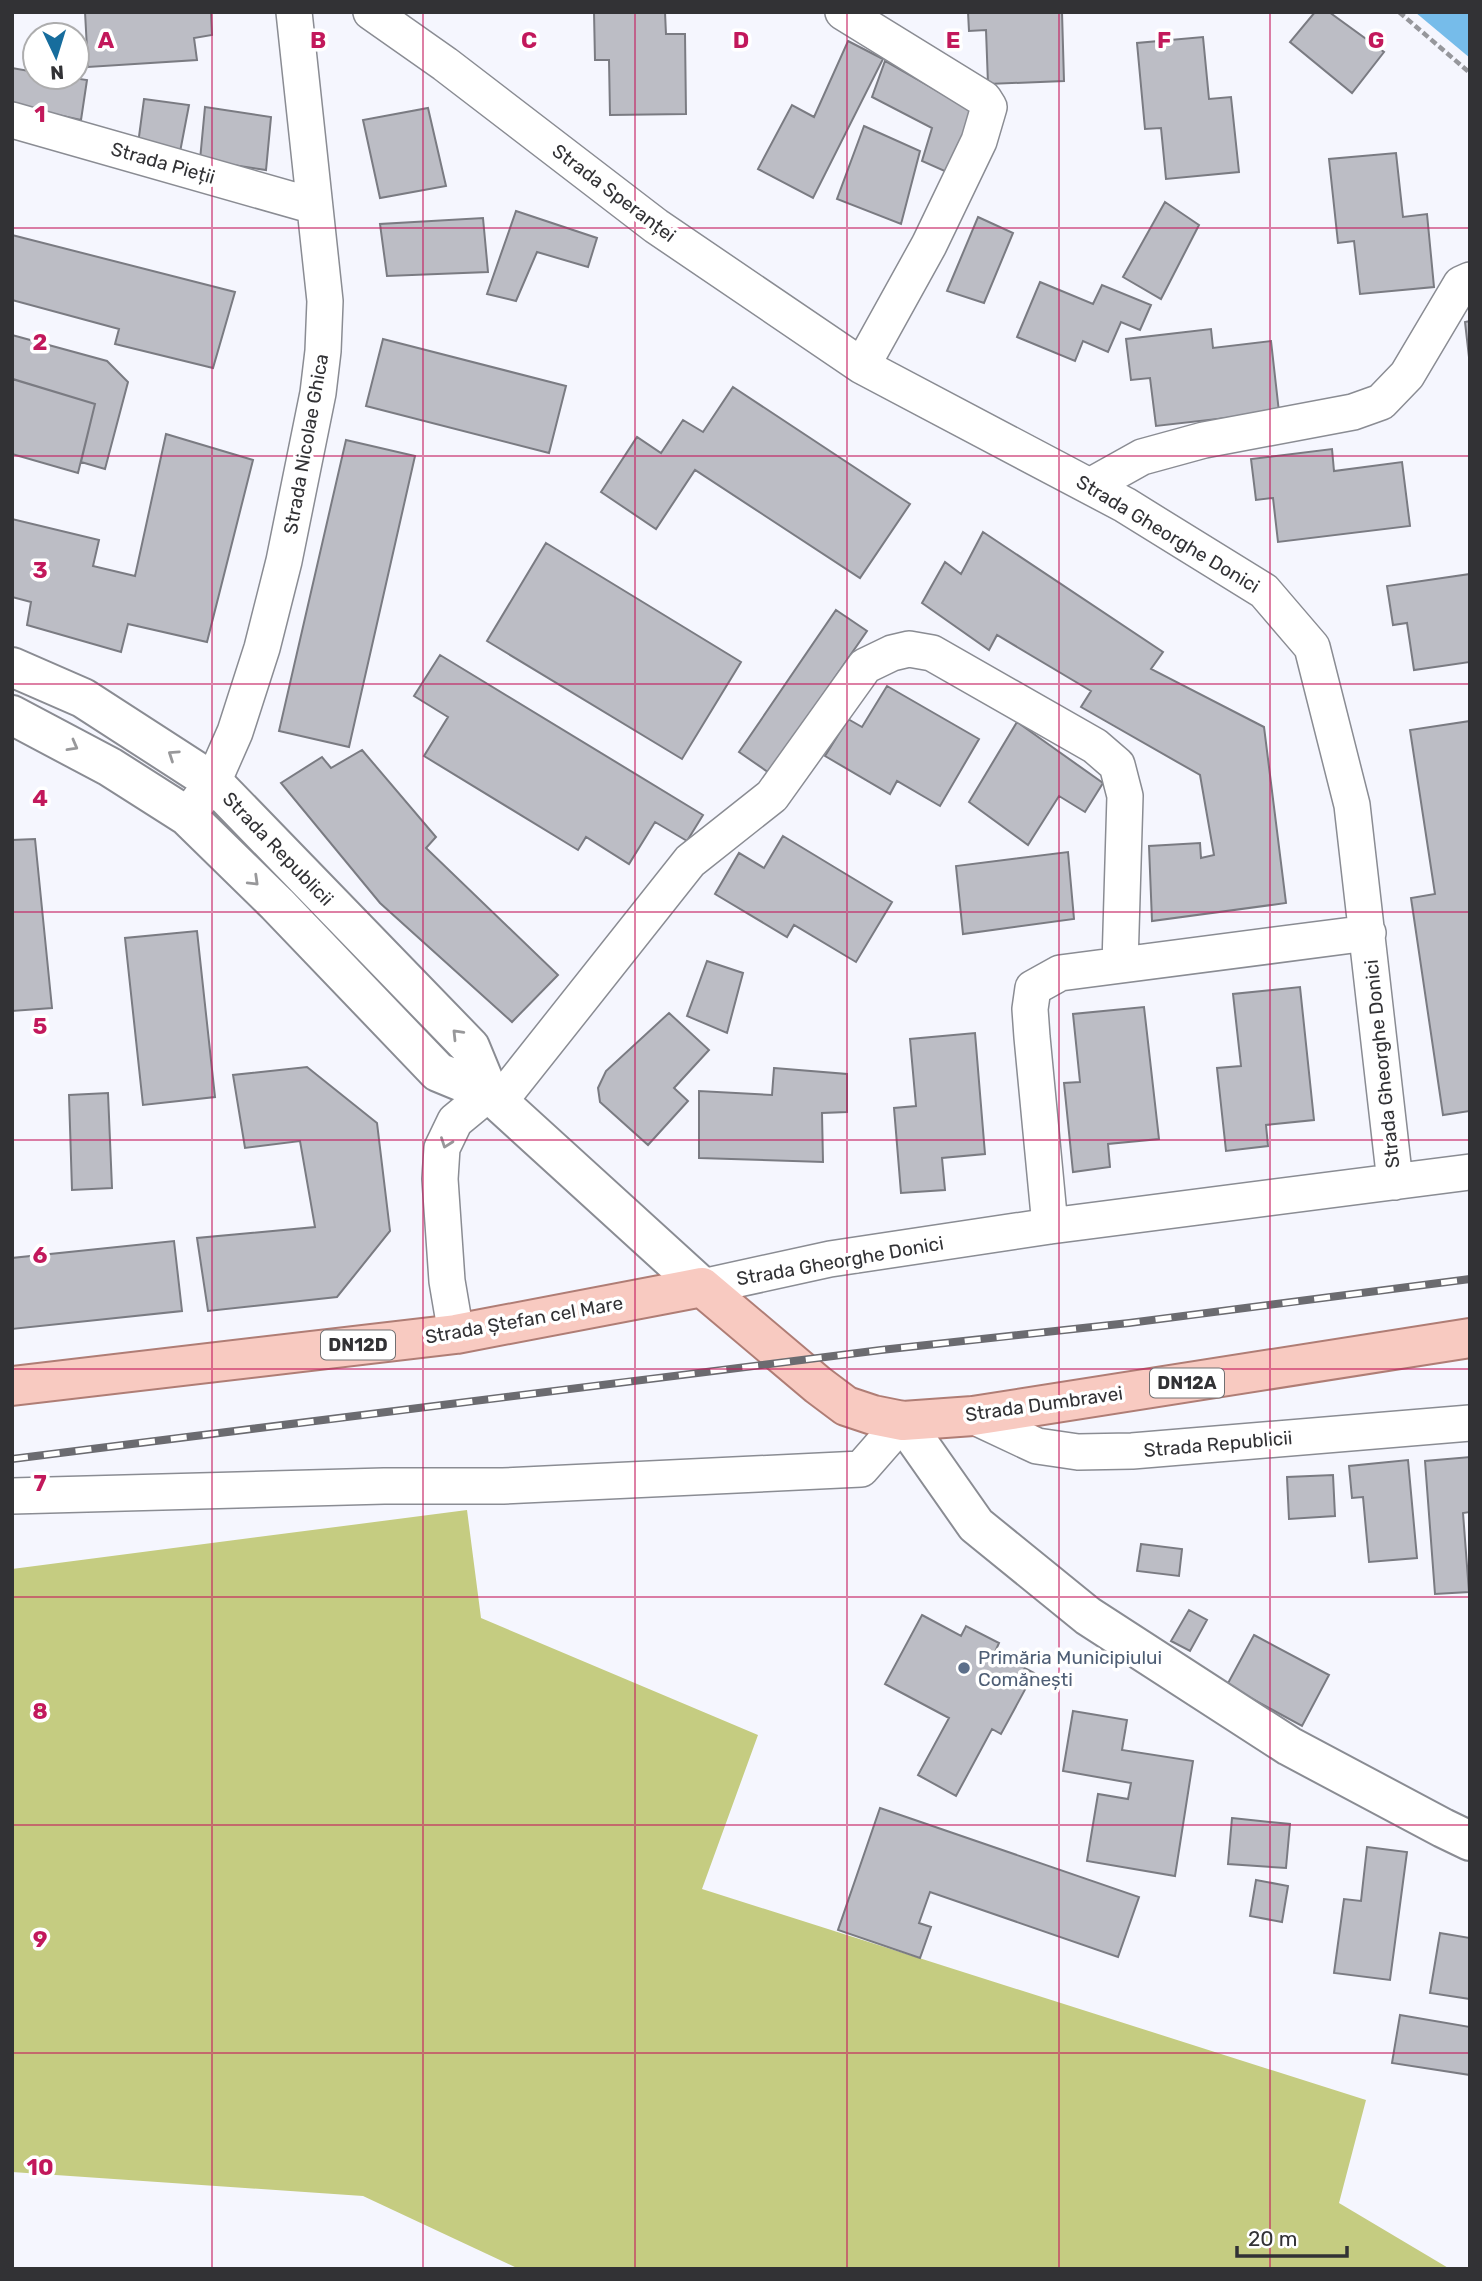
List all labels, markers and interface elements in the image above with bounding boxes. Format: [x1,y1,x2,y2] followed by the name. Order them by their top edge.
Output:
[21,21,91,91] north arrow
[98,26,115,54] text: A
[310,26,326,54] text: B
[521,26,537,54] text: C
[733,26,749,54] text: D
[946,26,960,54] text: E
[1157,26,1171,54] text: F
[1368,26,1384,54] text: G
[50,61,65,84] text: N
[34,100,46,128] text: 1
[108,137,218,189] street label: Strada Pieții
[548,139,680,247] street label: Strada Speranței
[33,328,47,356] text: 2
[279,352,333,536] street label: Strada Nicolae Ghica
[1072,470,1264,598] street label: Strada Gheorghe Donici
[32,556,48,584] text: 3
[65,738,78,751] one-way arrow
[168,751,181,763] one-way arrow
[32,784,48,812] text: 4
[218,787,338,911] street label: Strada Republicii
[246,873,259,886] one-way arrow
[1360,959,1404,1169] street label: Strada Gheorghe Donici
[33,1012,48,1040] text: 5
[453,1029,466,1042] one-way arrow
[440,1136,454,1149] one-way arrow
[735,1231,945,1291] street label: Strada Gheorghe Donici
[33,1241,48,1269] text: 6
[423,1291,625,1349] street label: Strada Ștefan cel Mare
[321,1330,395,1360] road number: DN12D
[1150,1368,1224,1398] road number: DN12A
[964,1382,1124,1426] street label: Strada Dumbravei
[1143,1426,1293,1462] street label: Strada Republicii
[33,1469,47,1497] text: 7
[978,1646,1162,1691] place label: Primăria Municipiului Comănești
[956,1660,972,1676] marker: Primăria Municipiului Comănești
[32,1697,48,1725] text: 8
[33,1925,47,1953] text: 9
[26,2153,54,2181] text: 10
[1237,2214,1347,2258] scale bar
[1248,2226,1297,2251] text: 20 m

